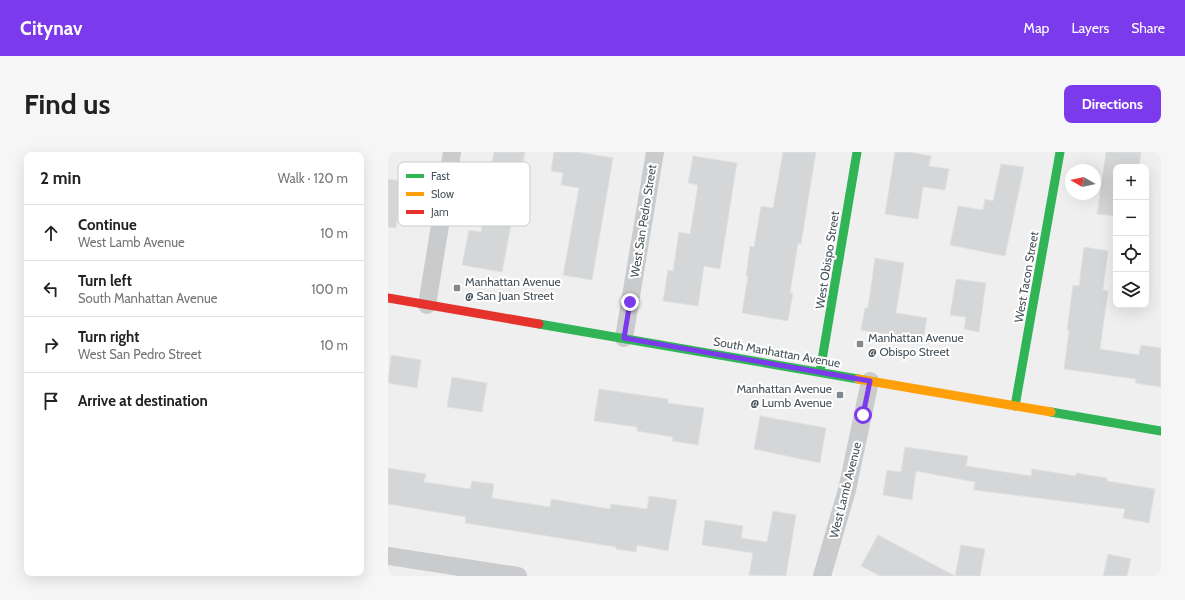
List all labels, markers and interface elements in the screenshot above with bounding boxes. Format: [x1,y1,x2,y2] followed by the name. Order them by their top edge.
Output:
[20,17,82,40] text: Citynav
[1024,19,1049,37] text: Map
[1071,19,1109,37] text: Layers
[1131,19,1165,37] text: Share
[1064,85,1161,123] button: Directions
[24,87,110,121] text: Find us
[398,162,530,226] legend
[627,163,659,279] street label: West San Pedro Street
[1065,164,1101,200] north arrow
[1113,164,1149,308] map controls
[1113,164,1149,200] button: +
[40,168,81,188] text: 2 min
[431,169,450,183] text: Fast
[278,170,348,186] text: Walk · 120 m
[431,187,454,201] text: Slow
[1113,200,1149,236] button: −
[430,205,449,219] text: Jam
[812,210,842,310] street label: West Obispo Street
[78,216,137,234] text: Continue
[40,222,62,244] icon: ahead
[320,225,348,241] text: 10 m
[1011,230,1041,324] street label: West Tacon Street
[78,234,185,250] text: West Lamb Avenue
[1113,236,1149,272] button: locate
[78,272,132,290] text: Turn left
[1113,272,1149,308] button: layers
[465,274,561,303] place label: Manhattan Avenue @ San Juan Street
[40,278,62,300] icon: left
[311,281,348,297] text: 100 m
[452,283,462,293] marker: Manhattan Avenue @ San Juan Street
[78,290,217,306] text: South Manhattan Avenue
[621,293,639,311] route end
[78,328,139,346] text: Turn right
[868,330,964,359] place label: Manhattan Avenue @ Obispo Street
[712,333,842,371] street label: South Manhattan Avenue
[40,334,62,356] icon: right
[320,337,348,353] text: 10 m
[855,339,865,349] marker: Manhattan Avenue @ Obispo Street
[78,346,202,362] text: West San Pedro Street
[736,381,832,410] place label: Manhattan Avenue @ Lumb Avenue
[40,390,62,412] icon: arrive
[835,390,845,400] marker: Manhattan Avenue @ Lumb Avenue
[78,392,208,410] text: Arrive at destination
[854,406,872,424] route start
[826,440,864,540] street label: West Lamb Avenue

